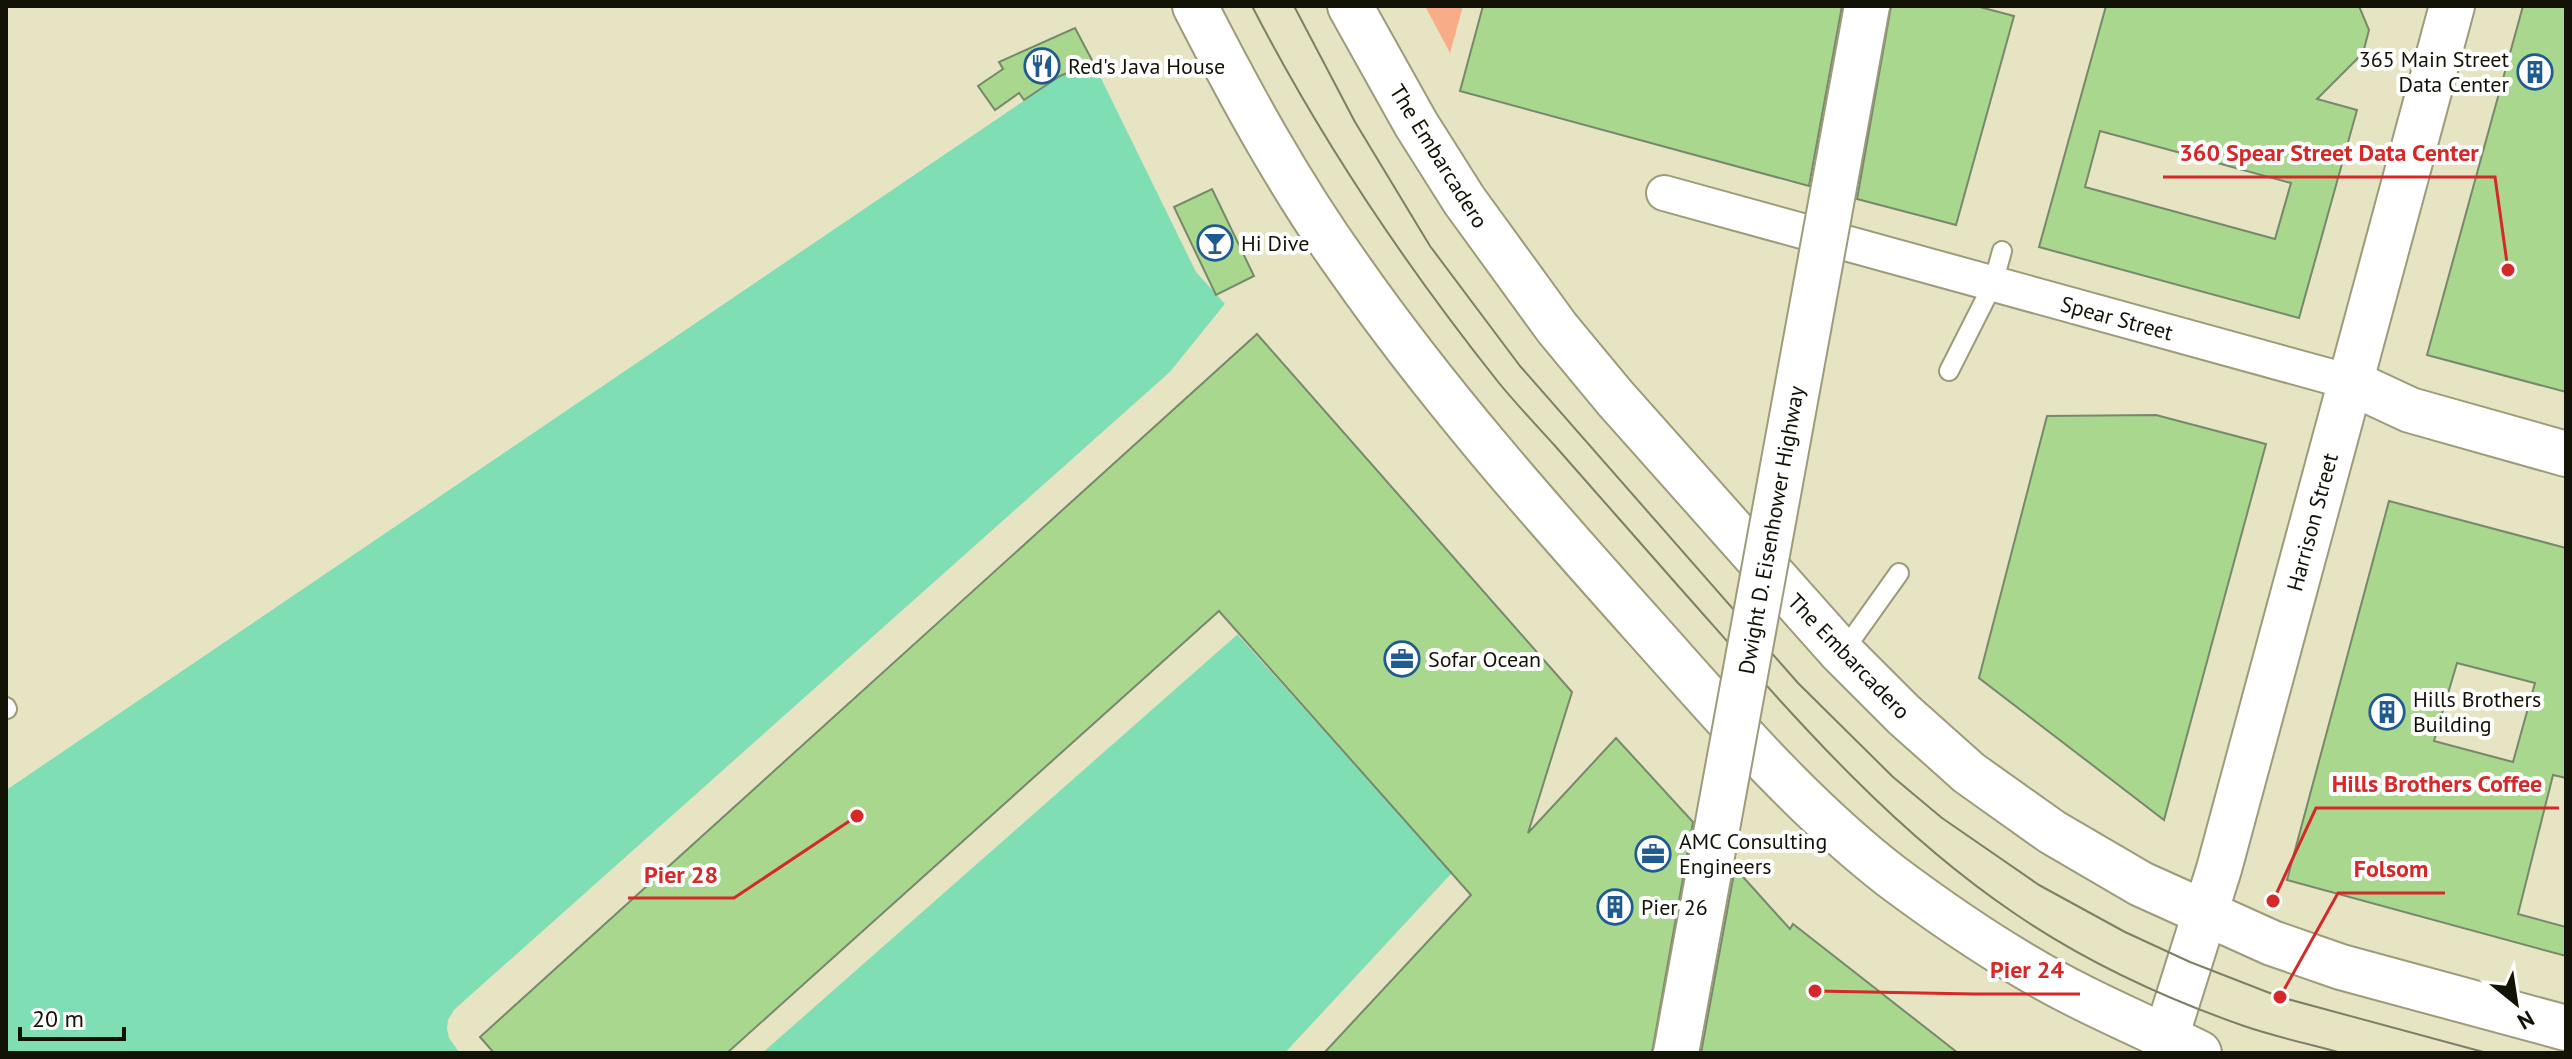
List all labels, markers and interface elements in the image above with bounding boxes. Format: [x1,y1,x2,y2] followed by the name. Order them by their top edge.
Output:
[2359,45,2510,98] place label: 365 Main Street Data Center
[1023,47,1061,85] restaurant icon: Red's Java House
[1068,52,1225,80] place label: Red's Java House
[2516,53,2554,91] building icon: 365 Main Street Data Center
[1384,79,1494,233] street label: The Embarcadero
[2163,129,2495,177] callout: 360 Spear Street Data Center
[2179,137,2479,168] text: 360 Spear Street Data Center
[1196,224,1234,262] bar icon: Hi Dive
[1241,229,1309,257] place label: Hi Dive
[2058,290,2177,347] street label: Spear Street
[1732,383,1810,676] street label: Dwight D. Eisenhower Highway
[2280,449,2344,594] street label: Harrison Street
[1782,587,1916,725] street label: The Embarcadero
[1383,640,1421,678] office icon: Sofar Ocean
[1428,645,1541,673] place label: Sofar Ocean
[2413,685,2541,738] place label: Hills Brothers Building
[2368,693,2406,731] building icon: Hills Brothers Building
[2316,760,2559,808] callout: Hills Brothers Coffee
[2332,768,2542,799] text: Hills Brothers Coffee
[1679,827,1827,880] place label: AMC Consulting Engineers
[1634,835,1672,873] office icon: AMC Consulting Engineers
[2338,845,2445,893] callout: Folsom
[628,850,734,898] callout: Pier 28
[2354,853,2428,884] text: Folsom
[644,859,718,890] text: Pier 28
[1596,888,1634,926] building icon: Pier 26
[1641,893,1708,921] place label: Pier 26
[1974,946,2080,994] callout: Pier 24
[1990,954,2064,985] text: Pier 24
[2476,963,2556,1043] north arrow
[20,991,124,1041] scale bar
[32,1003,84,1034] text: 20 m
[2513,1005,2539,1036] text: N

